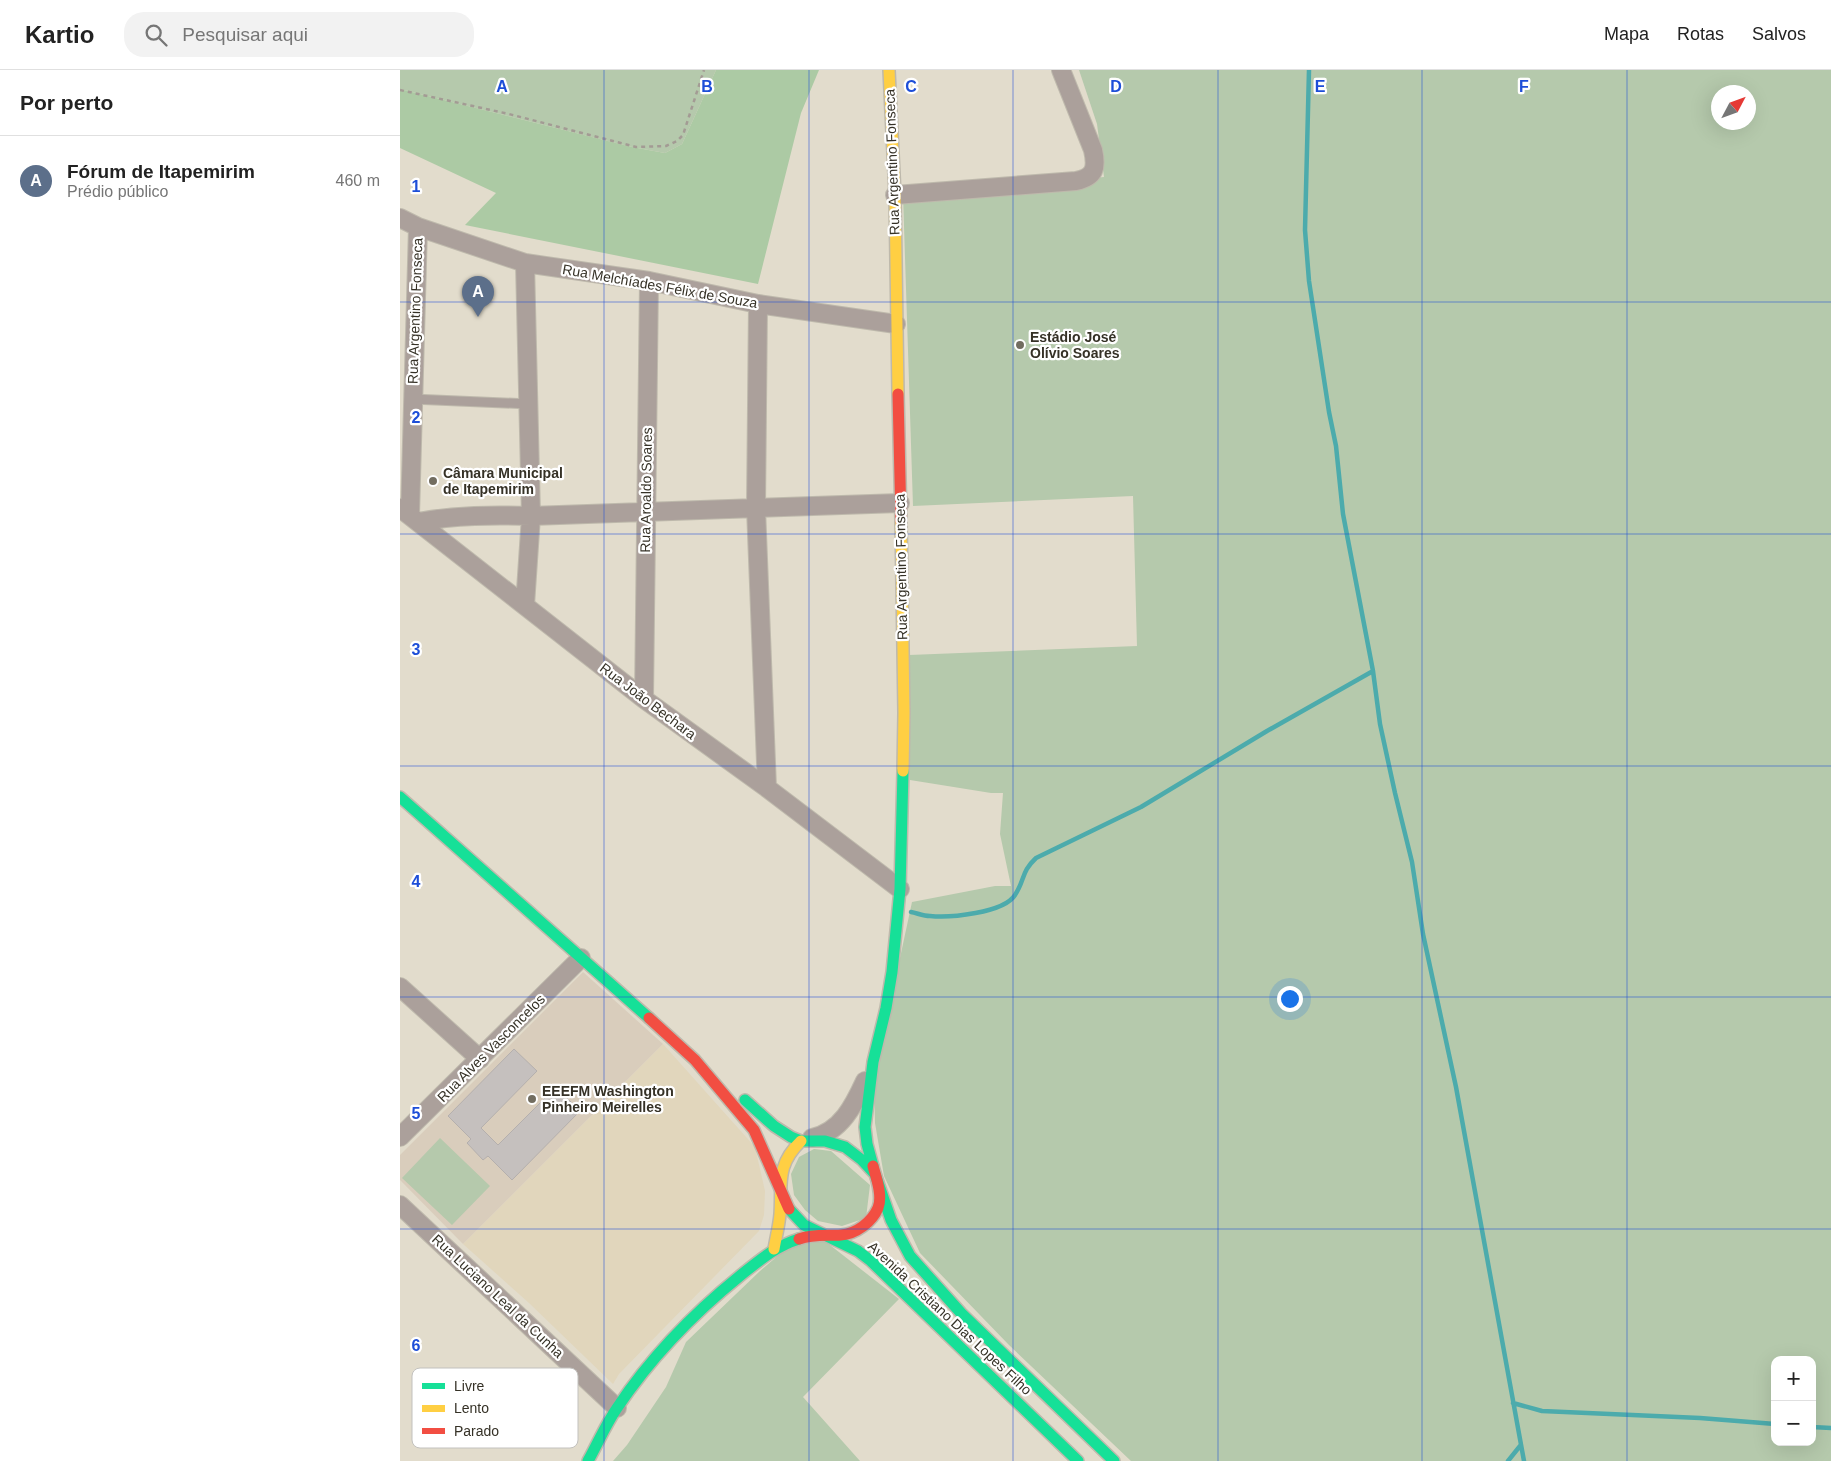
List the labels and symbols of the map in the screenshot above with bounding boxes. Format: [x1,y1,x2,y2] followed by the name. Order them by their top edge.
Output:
[496,78,508,95] text: A
[701,78,713,95] text: B
[905,78,917,95] text: C
[1110,78,1122,95] text: D
[1315,78,1326,95] text: E
[1519,78,1529,95] text: F
[1711,85,1756,130] north arrow
[881,88,903,235] street label: Rua Argentino Fonseca
[412,178,421,195] text: 1
[404,237,426,384] street label: Rua Argentino Fonseca
[561,261,759,311] street label: Rua Melchíades Félix de Souza
[462,276,494,317] pin: A
[1030,329,1120,361] place label: Estádio José Olívio Soares
[1014,339,1026,351] marker: Estádio José Olívio Soares
[412,409,421,426] text: 2
[637,427,655,553] street label: Rua Aroaldo Soares
[443,465,563,497] place label: Câmara Municipal de Itapemirim
[427,475,439,487] marker: Câmara Municipal de Itapemirim
[892,494,910,640] street label: Rua Argentino Fonseca
[412,641,421,658] text: 3
[597,660,699,742] street label: Rua João Bechara
[412,873,421,890] text: 4
[1277,986,1303,1012] your location
[434,991,548,1105] street label: Rua Alves Vasconcelos
[542,1083,674,1115] place label: EEEFM Washington Pinheiro Meirelles
[526,1093,538,1105] marker: EEEFM Washington Pinheiro Meirelles
[412,1105,421,1122] text: 5
[429,1231,567,1361] street label: Rua Luciano Leal da Cunha
[865,1238,1035,1398] street label: Avenida Cristiano Dias Lopes Filho
[412,1337,421,1354] text: 6
[412,1368,578,1448] legend
[454,1378,485,1394] text: Livre
[454,1400,489,1416] text: Lento
[454,1423,499,1439] text: Parado

